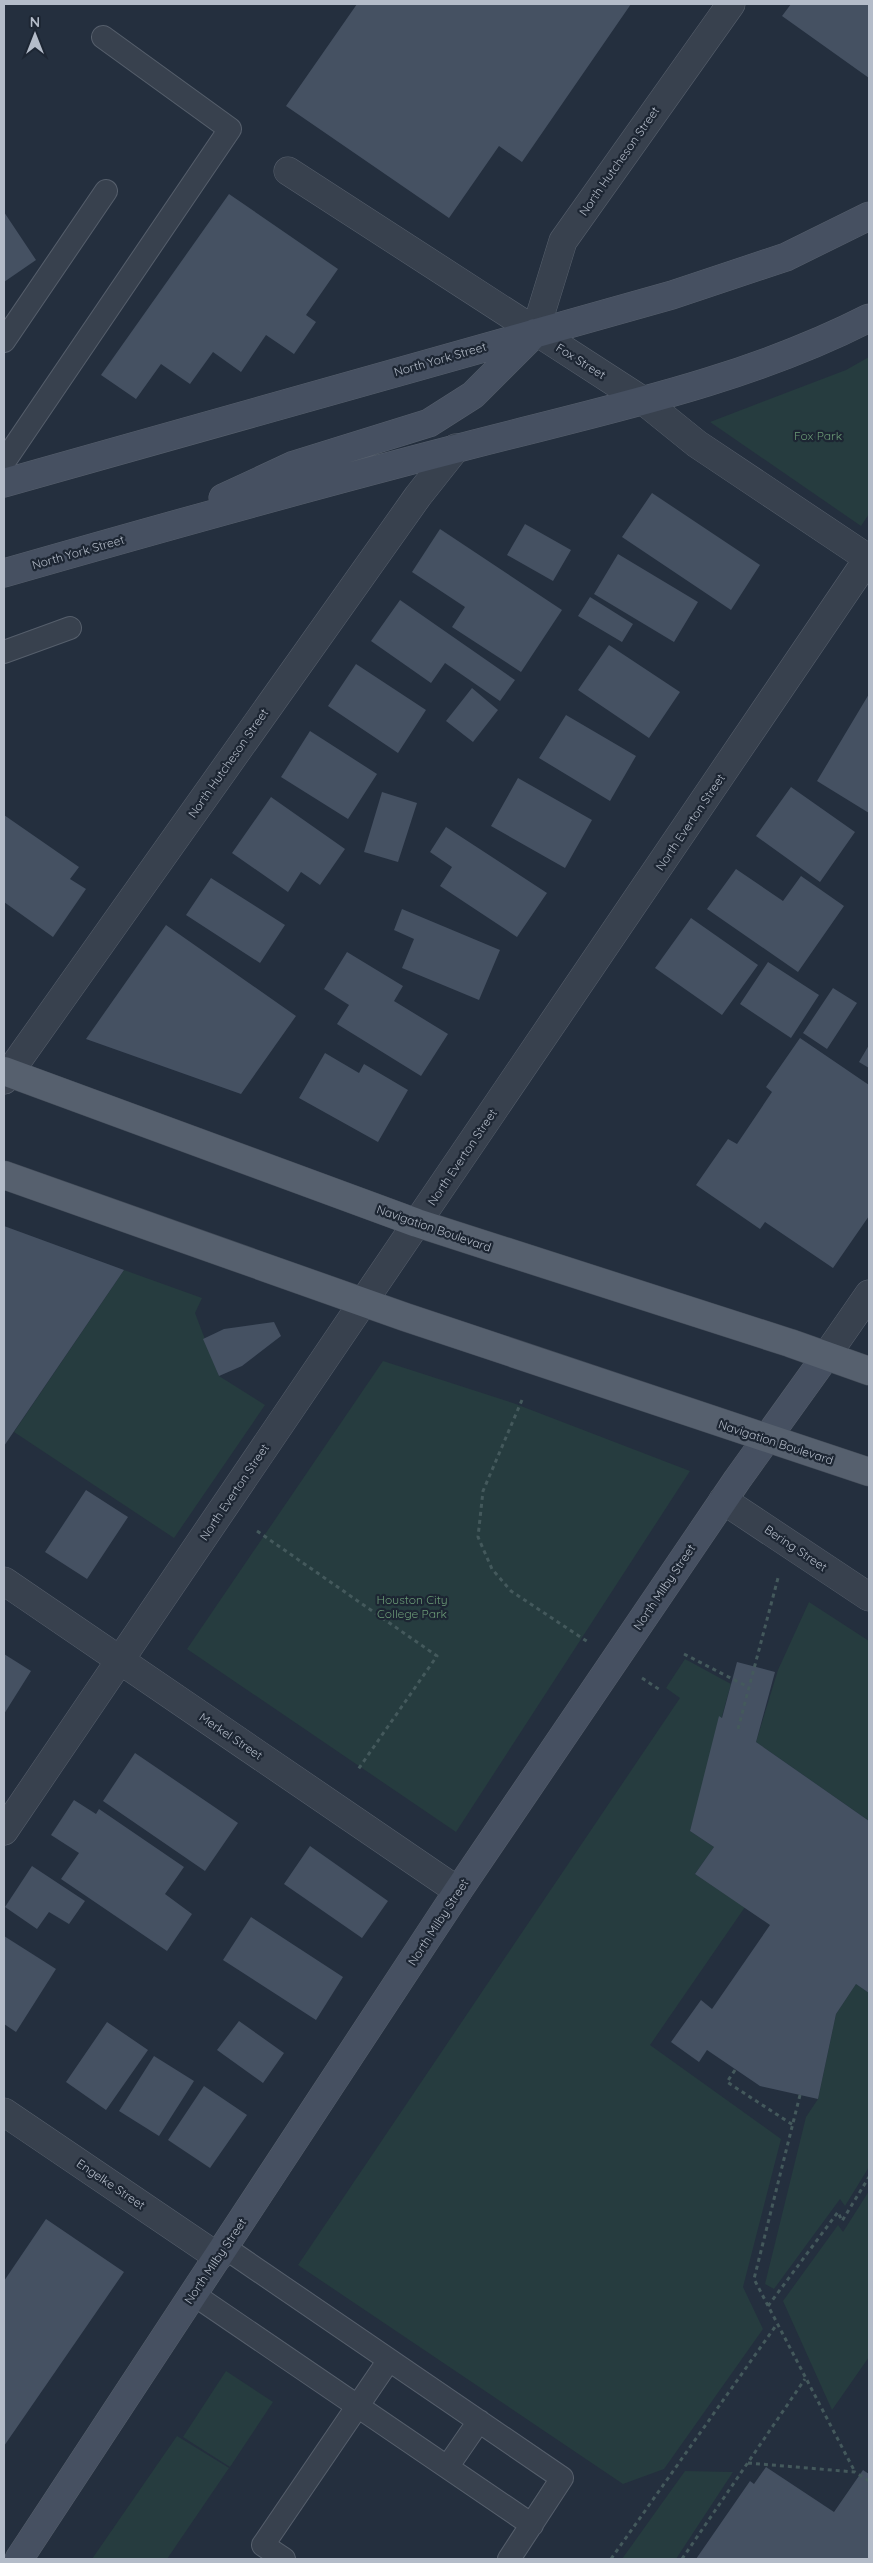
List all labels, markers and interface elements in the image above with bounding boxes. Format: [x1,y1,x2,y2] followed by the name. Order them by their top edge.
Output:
[10,10,60,60] north arrow
[30,13,40,31] text: N
[576,103,662,219] street label: North Hutcheson Street
[392,339,488,379] street label: North York Street
[553,340,609,382] street label: Fox Street
[794,428,842,443] park label: Fox Park
[30,532,126,572] street label: North York Street
[185,705,271,821] street label: North Hutcheson Street
[652,771,728,873] street label: North Everton Street
[424,1106,500,1208] street label: North Everton Street
[375,1201,493,1255] street label: Navigation Boulevard
[717,1416,835,1468] street label: Navigation Boulevard
[196,1441,272,1543] street label: North Everton Street
[762,1522,830,1574] street label: Bering Street
[630,1541,698,1633] street label: North Milby Street
[376,1592,448,1621] park label: Houston City College Park
[197,1709,265,1763] street label: Merkel Street
[404,1876,472,1968] street label: North Milby Street
[74,2156,148,2212] street label: Engelke Street
[181,2215,249,2307] street label: North Milby Street

